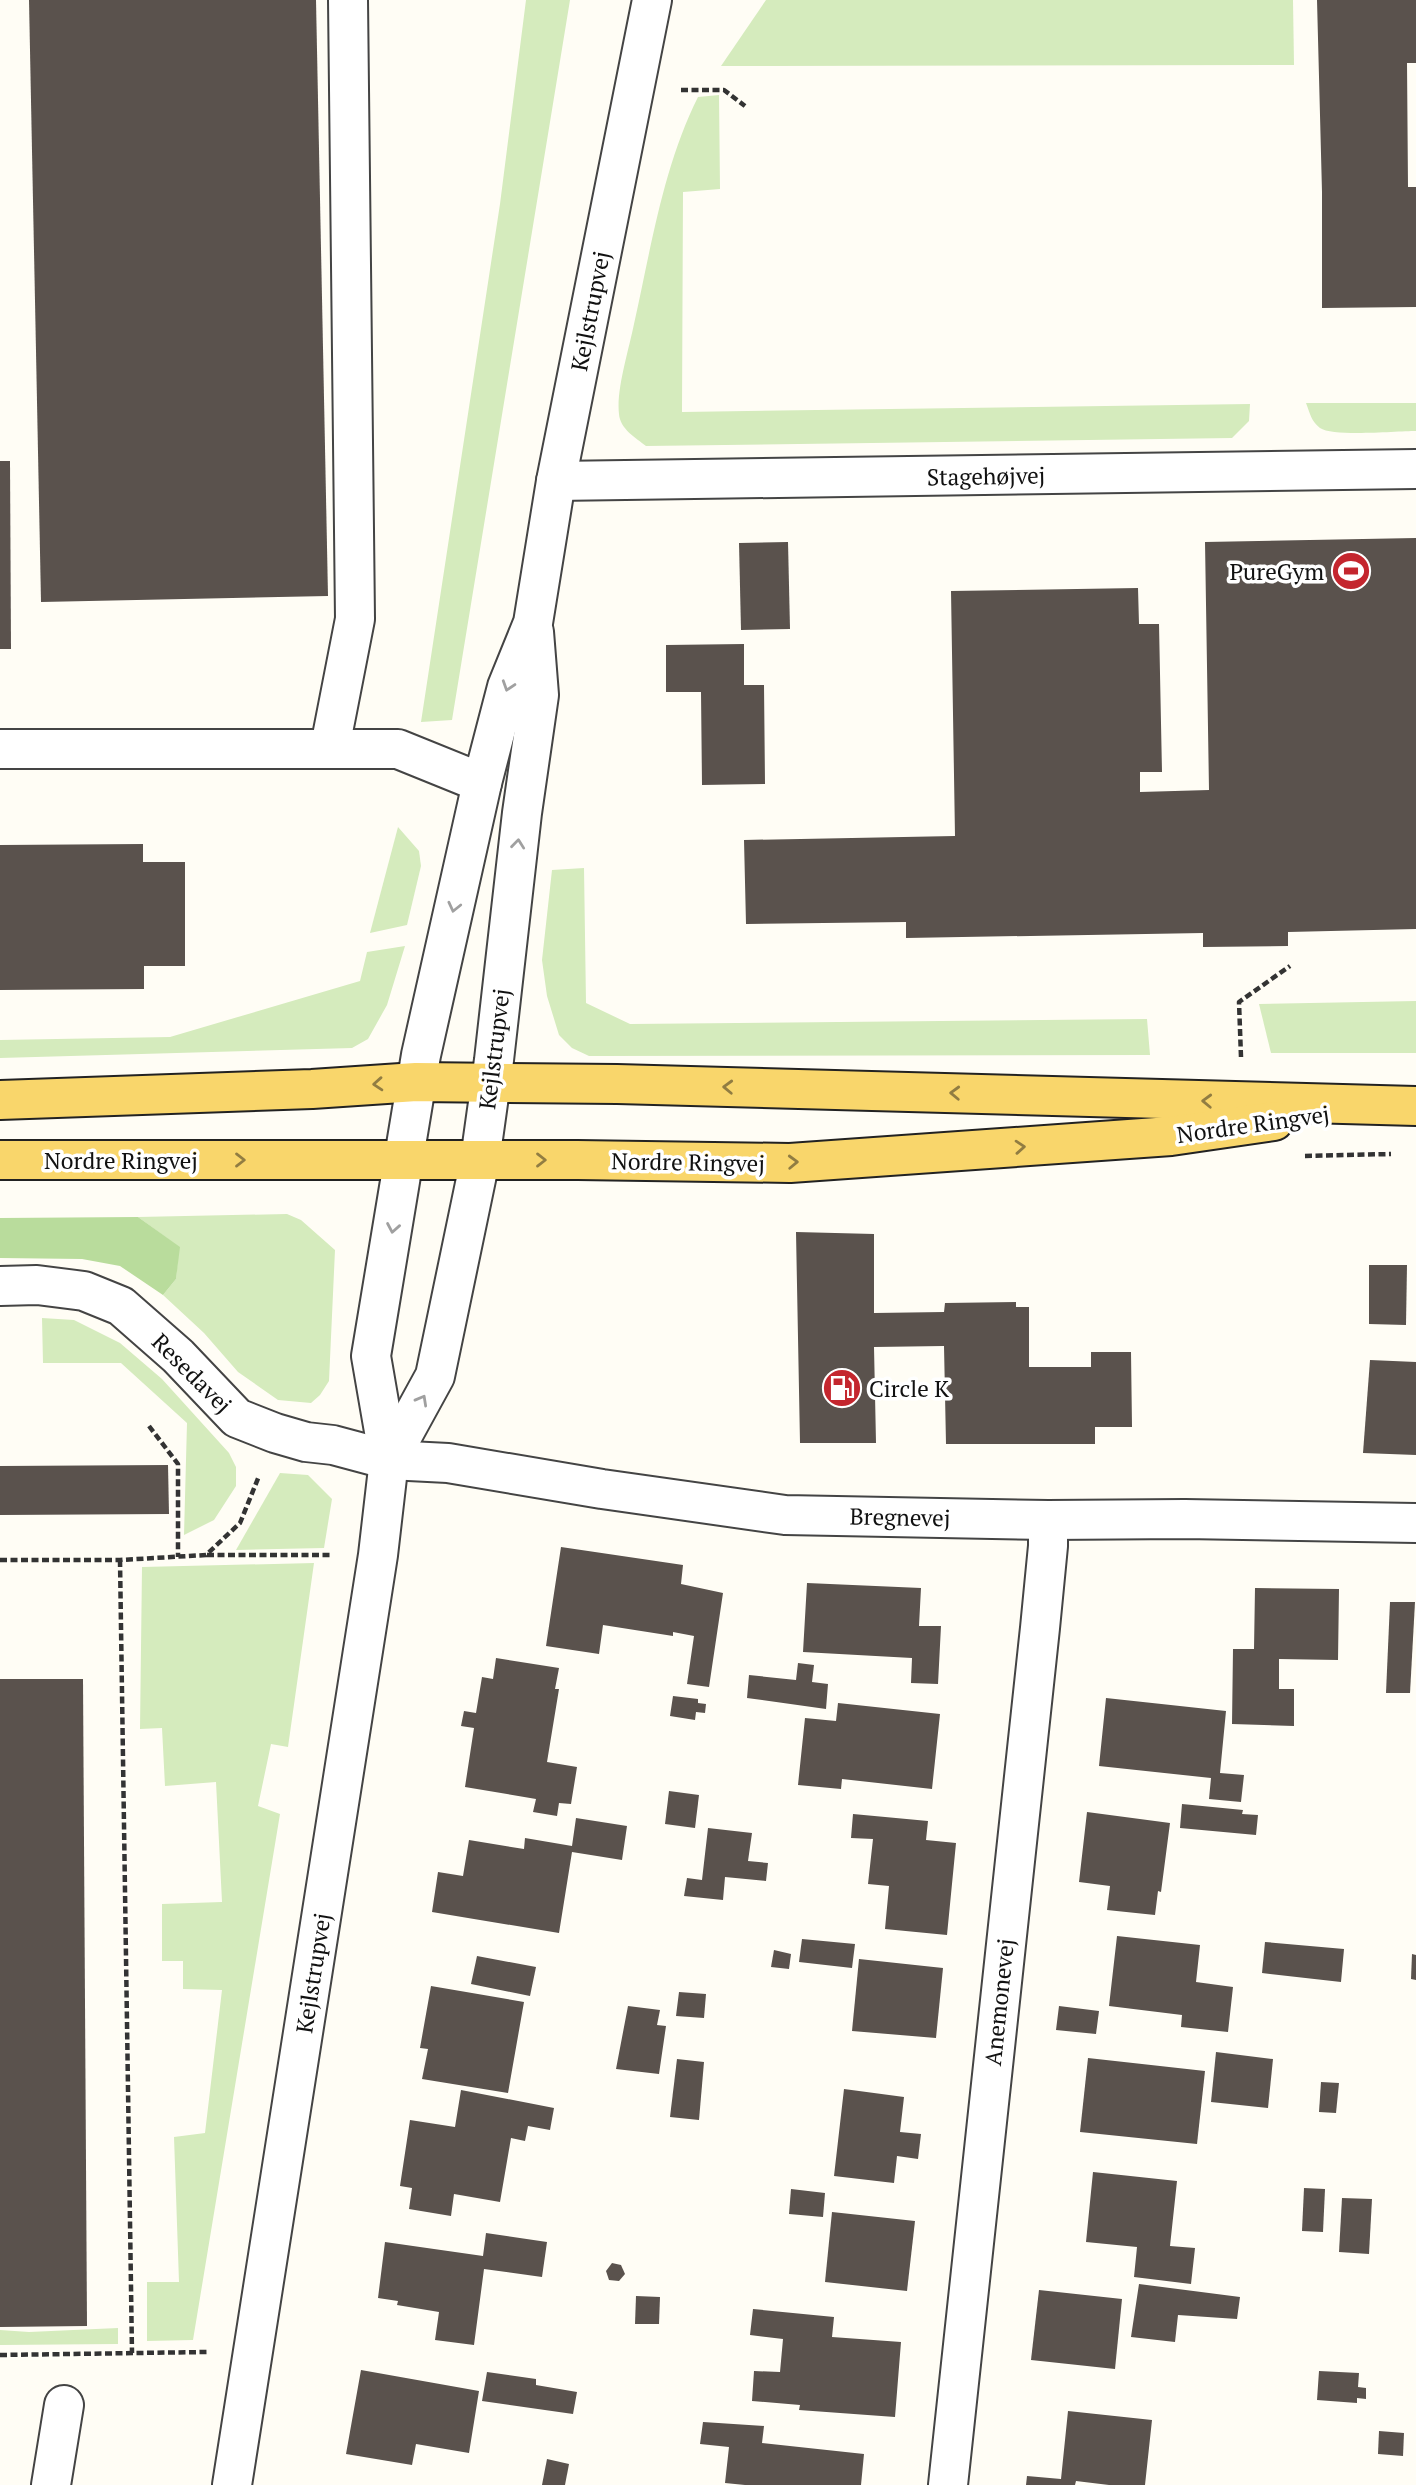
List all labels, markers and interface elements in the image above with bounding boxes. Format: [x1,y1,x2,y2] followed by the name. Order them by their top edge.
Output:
[563,248,617,374] street label: Kejlstrupvej
[927,459,1045,493] street label: Stagehøjvej
[1330,550,1372,592] sports icon: PureGym
[1229,556,1324,587] place label: PureGym
[502,680,516,692] one-way arrow
[511,838,526,850] one-way arrow
[448,901,462,913] one-way arrow
[471,987,517,1111] street label: Kejlstrupvej
[372,1076,383,1091] one-way arrow
[722,1079,732,1095] one-way arrow
[949,1085,960,1101] one-way arrow
[1201,1093,1212,1108] one-way arrow
[1175,1098,1331,1150] street label: Nordre Ringvej
[1014,1140,1025,1155] one-way arrow
[44,1145,198,1176] street label: Nordre Ringvej
[611,1145,765,1179] street label: Nordre Ringvej
[235,1152,246,1168] one-way arrow
[536,1152,546,1168] one-way arrow
[787,1155,798,1170] one-way arrow
[386,1222,401,1233] one-way arrow
[145,1326,239,1420] street label: Resedavej
[821,1367,863,1409] fuel station icon: Circle K
[869,1373,949,1404] place label: Circle K
[414,1395,427,1408] one-way arrow
[849,1501,951,1533] street label: Bregnevej
[288,1911,338,2035] street label: Kejlstrupvej
[977,1937,1021,2067] street label: Anemonevej

